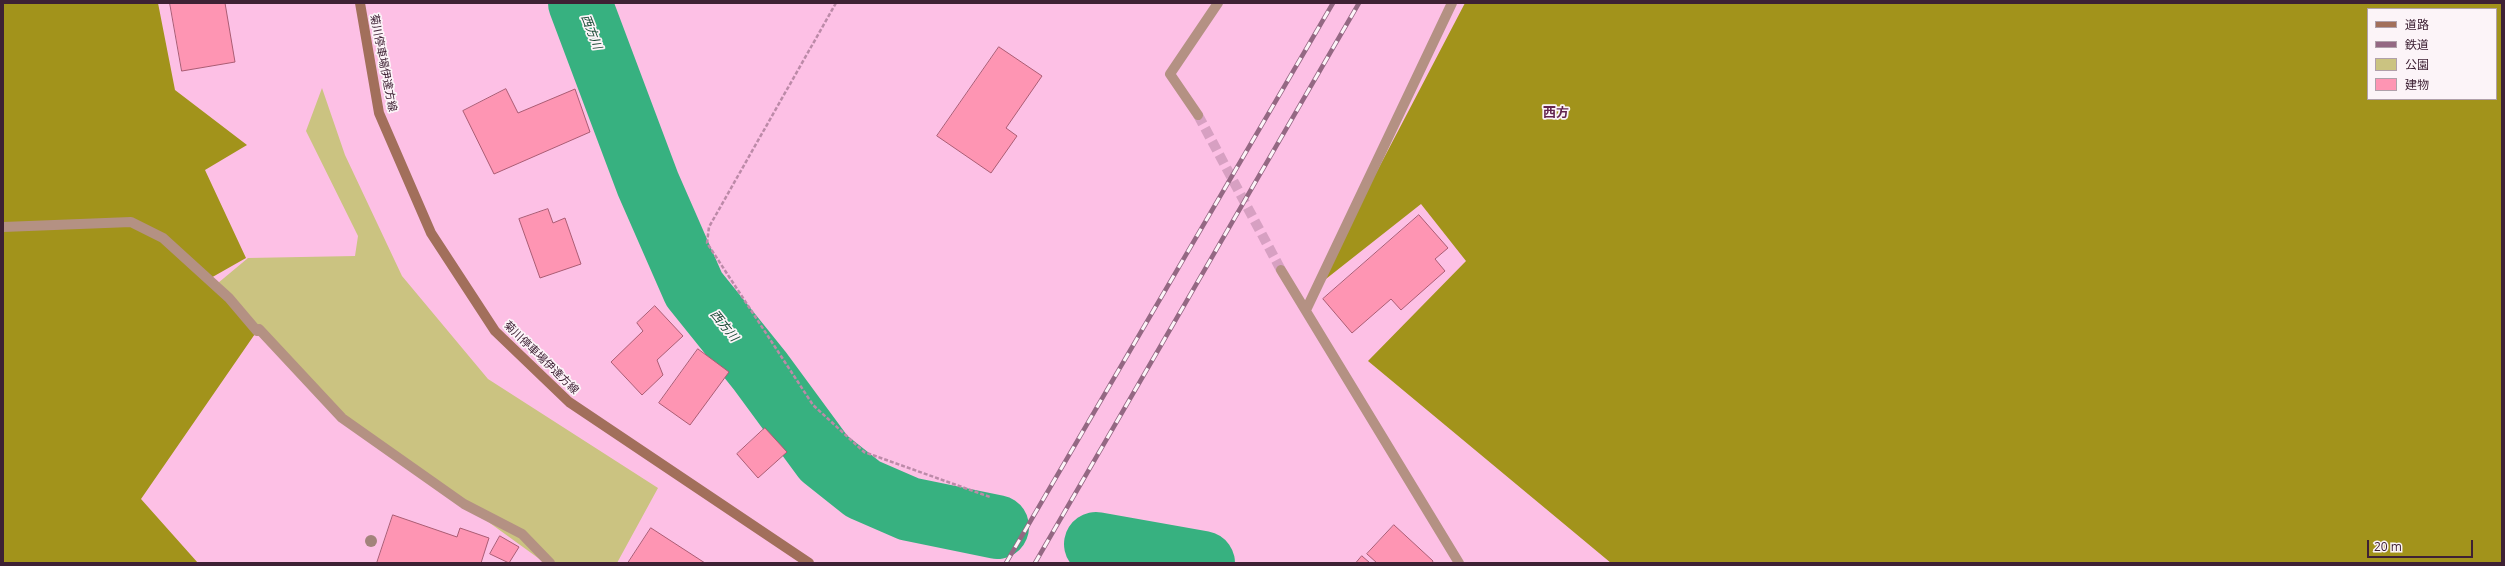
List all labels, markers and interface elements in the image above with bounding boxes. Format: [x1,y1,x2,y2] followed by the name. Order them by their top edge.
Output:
[2367,8,2497,100] legend
[367,13,399,113] street label: 菊川停車場伊達方線
[578,13,604,51] water label: 西方川
[2405,16,2429,33] text: 道路
[2405,36,2429,53] text: 鉄道
[2405,56,2429,73] text: 公園
[2405,76,2429,93] text: 建物
[1543,105,1569,121] district label: 西方
[707,307,741,345] water label: 西方川
[501,319,581,397] street label: 菊川停車場伊達方線
[2369,532,2475,558] scale bar
[2374,538,2402,555] text: 20 m

